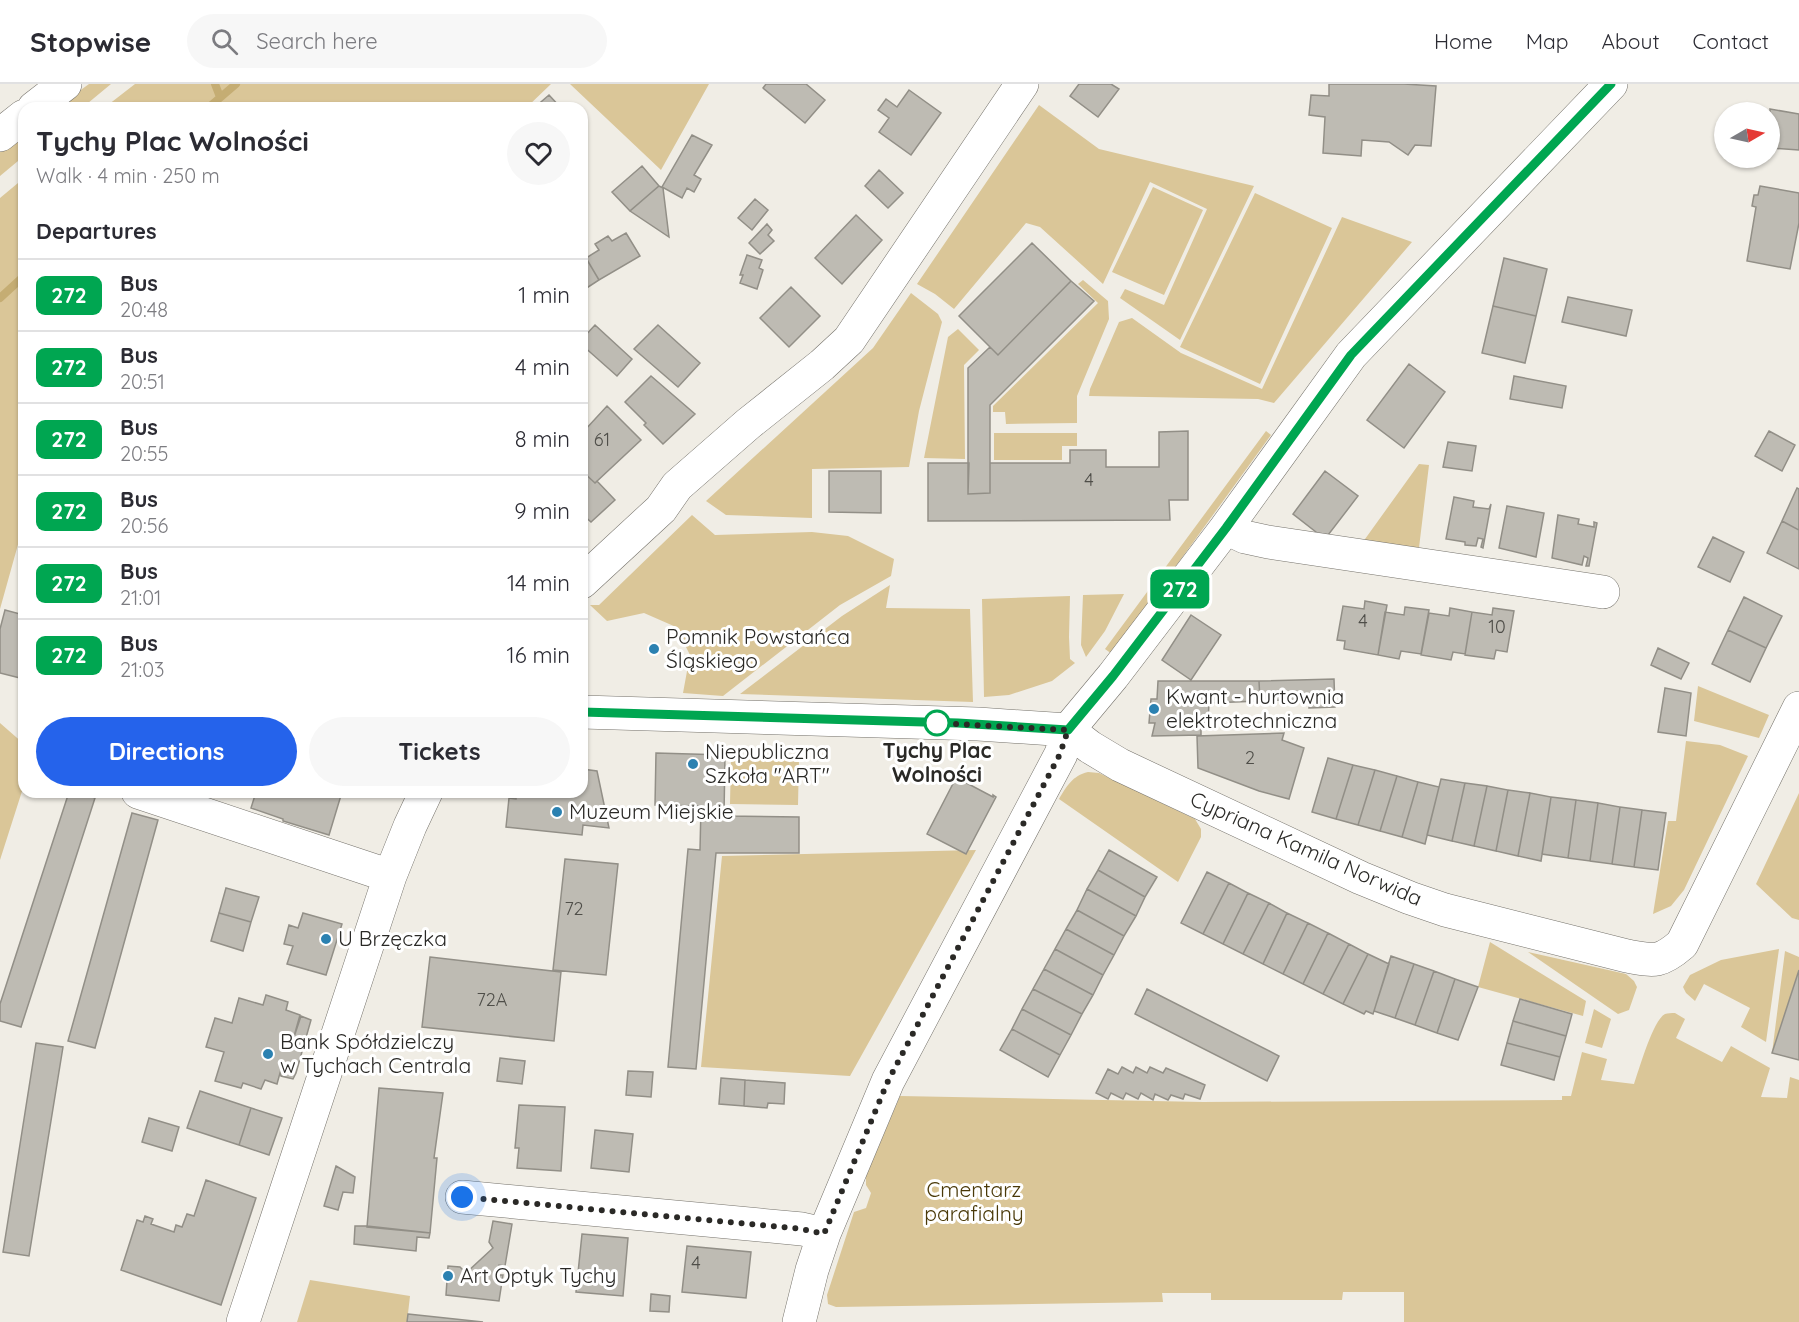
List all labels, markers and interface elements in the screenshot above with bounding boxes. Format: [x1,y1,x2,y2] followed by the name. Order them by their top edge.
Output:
[187,14,607,68] search box
[30,24,151,59] text: Stopwise
[208,25,241,58] icon: search
[256,27,378,55] text: Search here
[1434,28,1493,54] text: Home
[1526,28,1569,54] text: Map
[1602,28,1660,54] text: About
[1693,28,1769,54] text: Contact
[1714,102,1780,168] north arrow
[1714,102,1780,168] map controls
[507,122,570,185] button: heart
[36,123,309,158] text: Tychy Plac Wolności
[36,163,220,188] text: Walk · 4 min · 250 m
[36,217,157,245] text: Departures
[120,269,158,297] text: Bus
[518,281,570,309] text: 1 min
[51,282,87,308] text: 272
[120,297,168,322] text: 20:48
[120,341,158,369] text: Bus
[515,353,570,381] text: 4 min
[51,354,87,380] text: 272
[120,369,165,394] text: 20:51
[120,413,158,441] text: Bus
[515,425,570,453] text: 8 min
[51,426,87,452] text: 272
[594,428,610,451] house number: 61
[120,441,169,466] text: 20:55
[1084,468,1094,491] house number: 4
[120,485,158,513] text: Bus
[514,497,570,525] text: 9 min
[51,498,87,524] text: 272
[120,513,168,538] text: 20:56
[120,557,158,585] text: Bus
[507,569,570,597] text: 14 min
[51,570,87,596] text: 272
[1146,570,1214,608] line badge: 272
[1162,576,1198,602] text: 272
[120,585,162,610] text: 21:01
[1358,609,1368,632] house number: 4
[1488,615,1506,638] house number: 10
[666,623,850,673] place label: Pomnik Powstańca Śląskiego
[120,629,158,657] text: Bus
[507,641,570,669] text: 16 min
[51,642,87,668] text: 272
[647,642,661,656] marker: Pomnik Powstańca Śląskiego
[120,657,165,682] text: 21:03
[1166,683,1344,733] place label: Kwant - hurtownia elektrotechniczna
[1147,702,1161,716] marker: Kwant - hurtownia elektrotechniczna
[924,710,950,736] marker: Tychy Plac Wolności
[36,717,297,786] button: Directions
[309,717,570,786] button: Tickets
[883,737,992,787] place label: Tychy Plac Wolności
[705,738,830,788] place label: Niepubliczna Szkoła "ART"
[1245,746,1255,769] house number: 2
[686,757,700,771] marker: Niepubliczna Szkoła "ART"
[1186,785,1426,911] street label: Cypriana Kamila Norwida
[569,798,734,824] place label: Muzeum Miejskie
[550,805,564,819] marker: Muzeum Miejskie
[564,897,584,920] house number: 72
[338,925,447,951] place label: U Brzęczka
[319,932,333,946] marker: U Brzęczka
[477,988,508,1011] house number: 72A
[280,1028,471,1078] place label: Bank Spółdzielczy w Tychach Centrala
[261,1047,275,1061] marker: Bank Spółdzielczy w Tychach Centrala
[924,1176,1024,1226] park label: Cmentarz parafialny
[447,1182,477,1212] your location
[691,1251,701,1274] house number: 4
[460,1262,617,1288] place label: Art Optyk Tychy
[441,1269,455,1283] marker: Art Optyk Tychy

